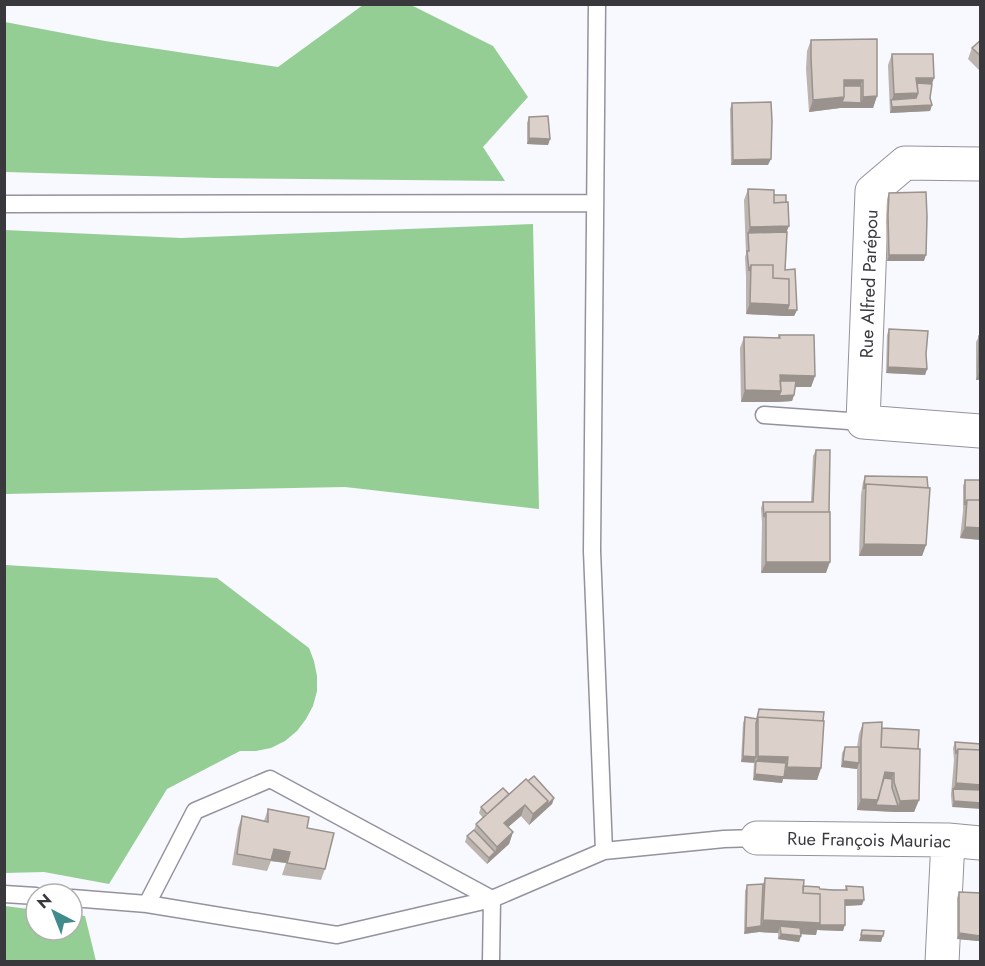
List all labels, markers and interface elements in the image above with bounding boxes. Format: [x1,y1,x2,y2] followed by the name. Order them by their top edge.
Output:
[853,209,885,359] street label: Rue Alfred Parépou
[787,826,951,854] street label: Rue François Mauriac
[24,882,84,942] north arrow
[32,888,57,914] text: N

